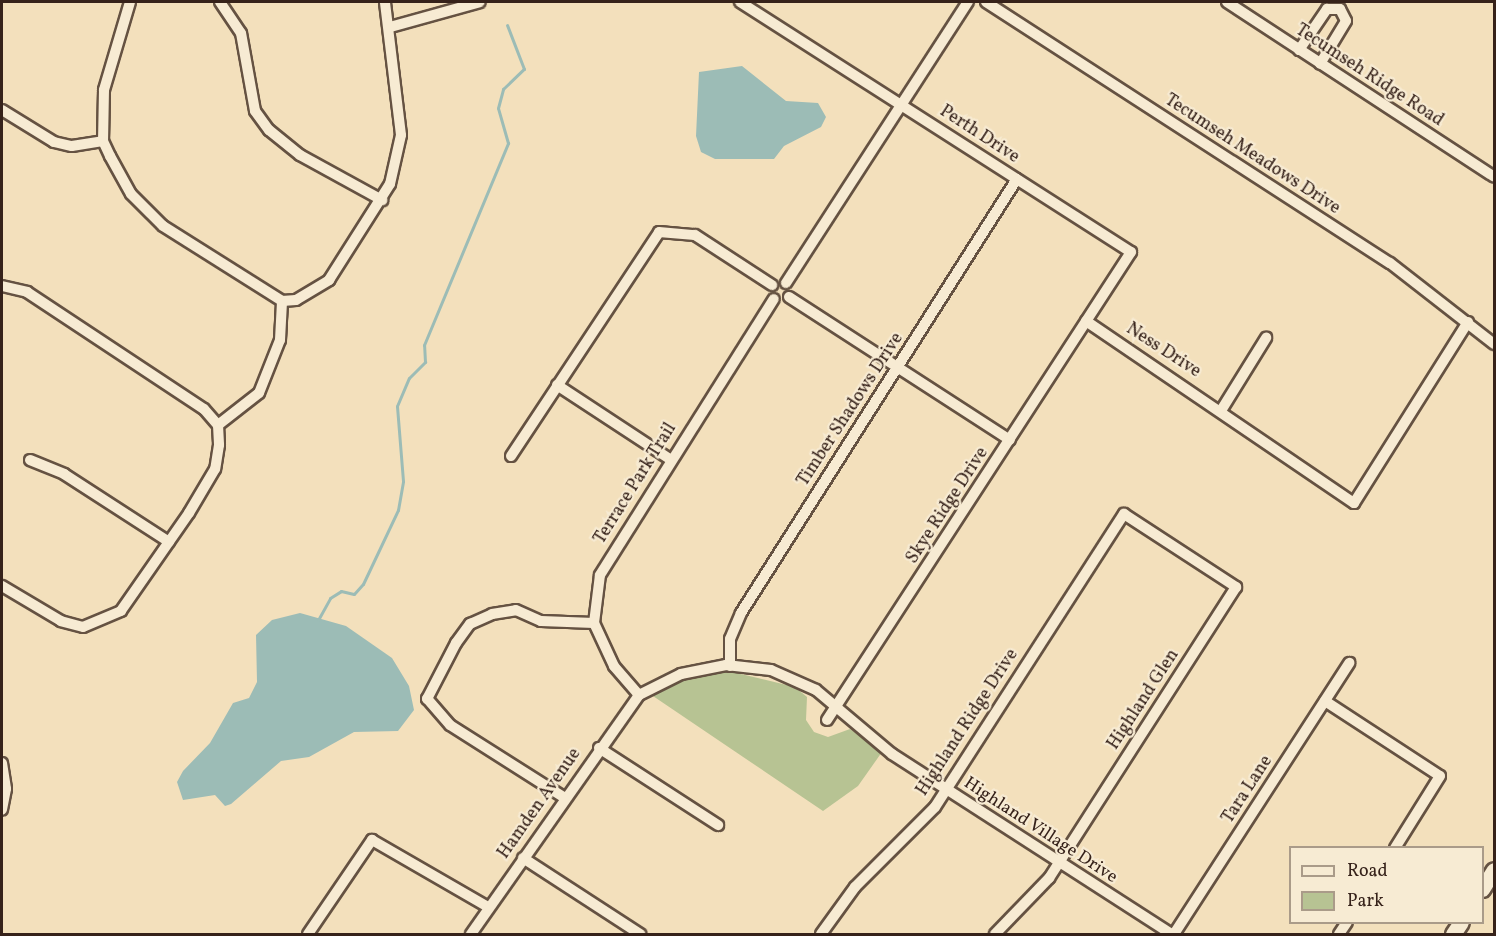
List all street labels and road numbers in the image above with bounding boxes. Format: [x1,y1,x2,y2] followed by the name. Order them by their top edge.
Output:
[1291,20,1447,132] street label: Tecumseh Ridge Road
[1160,90,1344,220] street label: Tecumseh Meadows Drive
[935,101,1023,169] street label: Perth Drive
[1122,319,1204,383] street label: Ness Drive
[793,329,909,491] street label: Timber Shadows Drive
[590,419,682,549] street label: Terrace Park Trail
[902,444,994,568] street label: Skye Ridge Drive
[912,645,1024,801] street label: Highland Ridge Drive
[1103,646,1185,754] street label: Highland Glen
[494,744,586,864] street label: Hamden Avenue
[1218,752,1278,828] street label: Tara Lane
[959,773,1121,889] street label: Highland Village Drive

